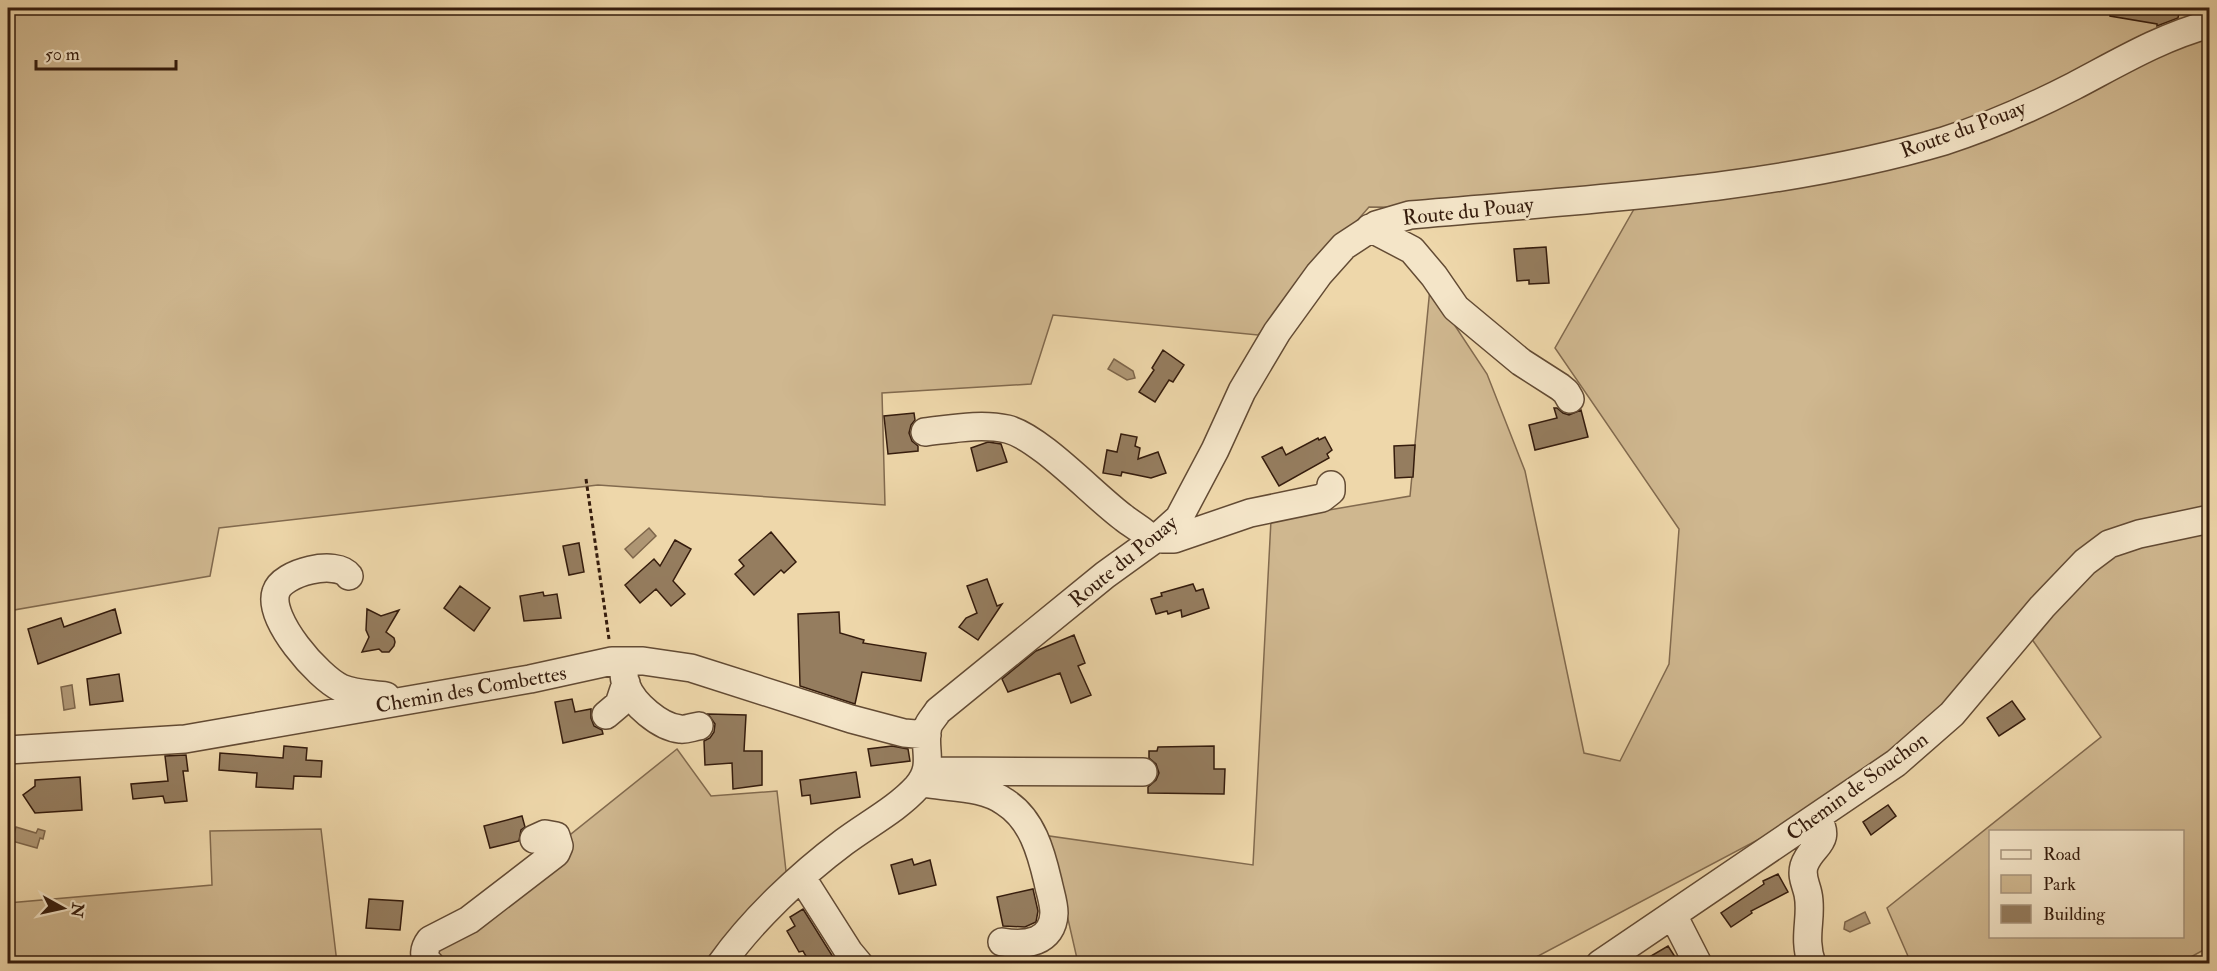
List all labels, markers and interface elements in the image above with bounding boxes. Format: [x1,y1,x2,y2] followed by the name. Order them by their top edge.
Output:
[36,33,176,71] scale bar
[45,43,80,66] text: 50 m
[1897,94,2030,165] street label: Route du Pouay
[1401,191,1536,232] street label: Route du Pouay
[1064,509,1184,613] street label: Route du Pouay
[374,659,569,720] street label: Chemin des Combettes
[1781,726,1934,847] street label: Chemin de Souchon
[1989,830,2184,938] legend
[2043,843,2081,866] text: Road
[2043,873,2076,896] text: Park
[33,878,93,938] north arrow
[66,900,88,919] text: N
[2043,903,2106,926] text: Building

